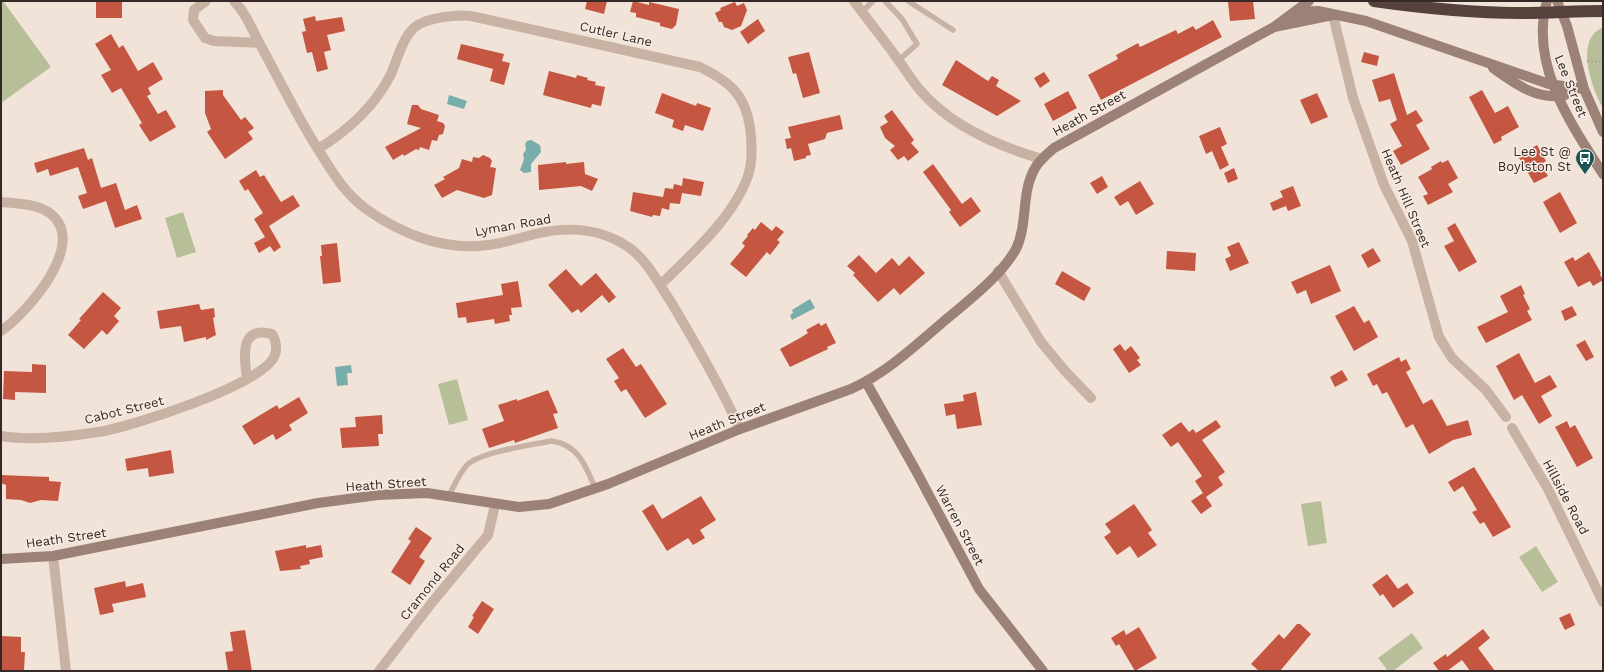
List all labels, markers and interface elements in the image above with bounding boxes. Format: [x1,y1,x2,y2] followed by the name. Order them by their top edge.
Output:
[578,18,654,50] street label: Cutler Lane
[1552,53,1591,120] street label: Lee Street
[1050,87,1129,139] street label: Heath Street
[1498,144,1572,174] place label: Lee St @ Boylston St
[1378,146,1434,250] street label: Heath Hill Street
[1574,147,1596,175] bus stop icon: Lee St @ Boylston St
[474,211,552,239] street label: Lyman Road
[83,393,166,427] street label: Cabot Street
[687,399,768,443] street label: Heath Street
[1540,457,1592,537] street label: Hillside Road
[345,474,428,494] street label: Heath Street
[933,482,988,568] street label: Warren Street
[25,525,108,551] street label: Heath Street
[397,541,467,623] street label: Cramond Road

